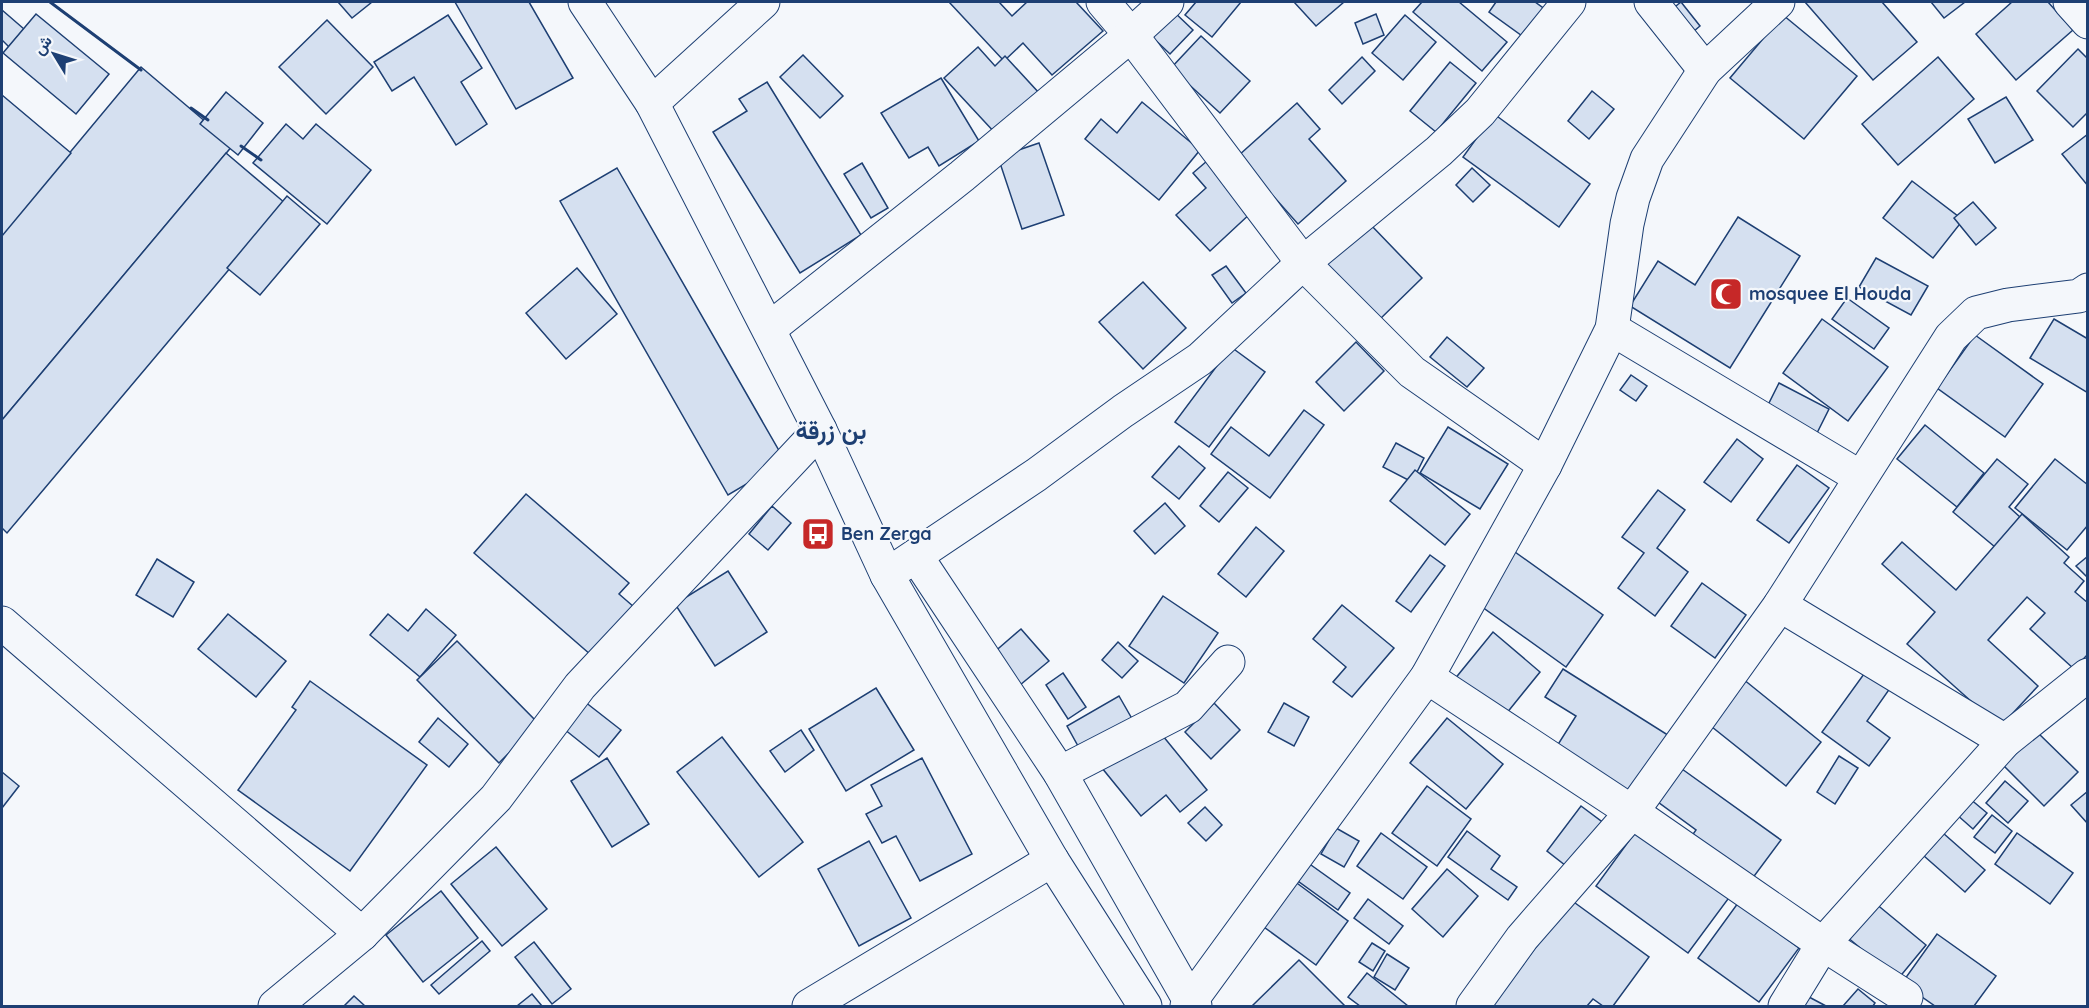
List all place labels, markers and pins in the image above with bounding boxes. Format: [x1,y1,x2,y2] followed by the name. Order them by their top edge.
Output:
[1708,276,1744,312] mosque icon: mosquee El Houda
[1749,282,1911,305] place label: mosquee El Houda
[800,516,836,552] bus stop icon: Ben Zerga
[841,522,932,545] place label: Ben Zerga

